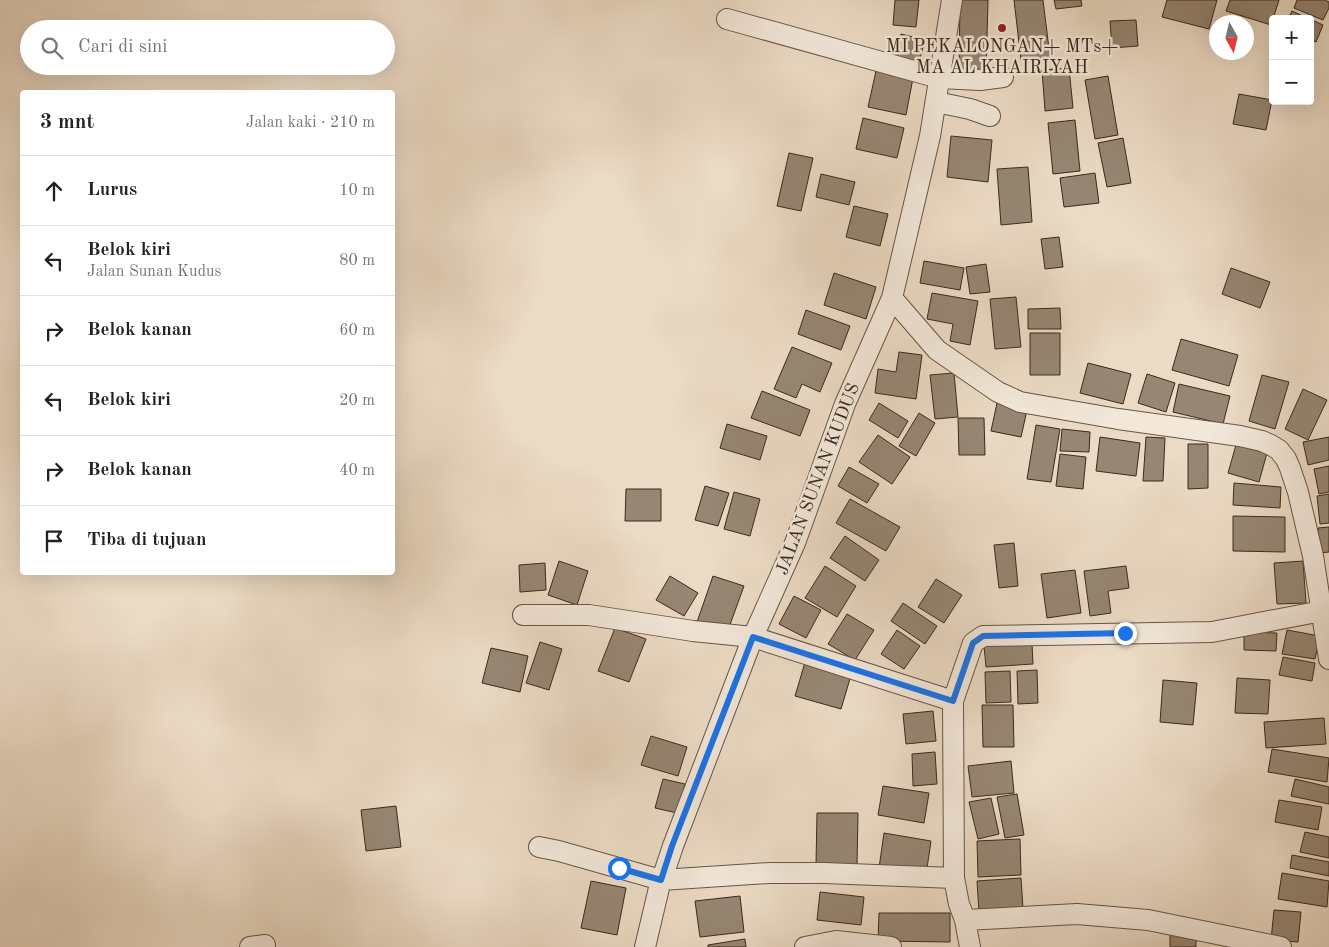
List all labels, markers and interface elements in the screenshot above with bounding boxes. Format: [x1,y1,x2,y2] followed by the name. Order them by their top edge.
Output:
[1209,15,1254,60] north arrow
[1269,15,1314,105] map controls
[1269,15,1314,60] button: +
[20,20,395,75] search box
[996,22,1008,34] marker: MI PEKALONGAN+ MTs+ MA AL KHAIRIYAH
[38,34,66,62] icon: search
[78,38,168,57] text: Cari di sini
[886,38,1118,77] place label: MI PEKALONGAN+ MTs+ MA AL KHAIRIYAH
[1269,60,1314,105] button: −
[40,112,94,133] text: 3 mnt
[246,115,375,131] text: Jalan kaki · 210 m
[40,177,68,205] icon: ahead
[87,181,137,200] text: Lurus
[339,183,375,199] text: 10 m
[87,241,171,260] text: Belok kiri
[40,247,68,275] icon: left
[339,253,375,269] text: 80 m
[87,264,222,280] text: Jalan Sunan Kudus
[40,317,68,345] icon: right
[87,321,192,340] text: Belok kanan
[339,323,375,339] text: 60 m
[773,381,863,577] street label: JALAN SUNAN KUDUS
[40,387,68,415] icon: left
[87,391,171,410] text: Belok kiri
[339,393,375,409] text: 20 m
[40,457,68,485] icon: right
[87,461,192,480] text: Belok kanan
[339,463,375,479] text: 40 m
[40,527,68,555] icon: arrive
[87,531,207,550] text: Tiba di tujuan
[1114,622,1137,645] route end
[608,857,631,880] route start

